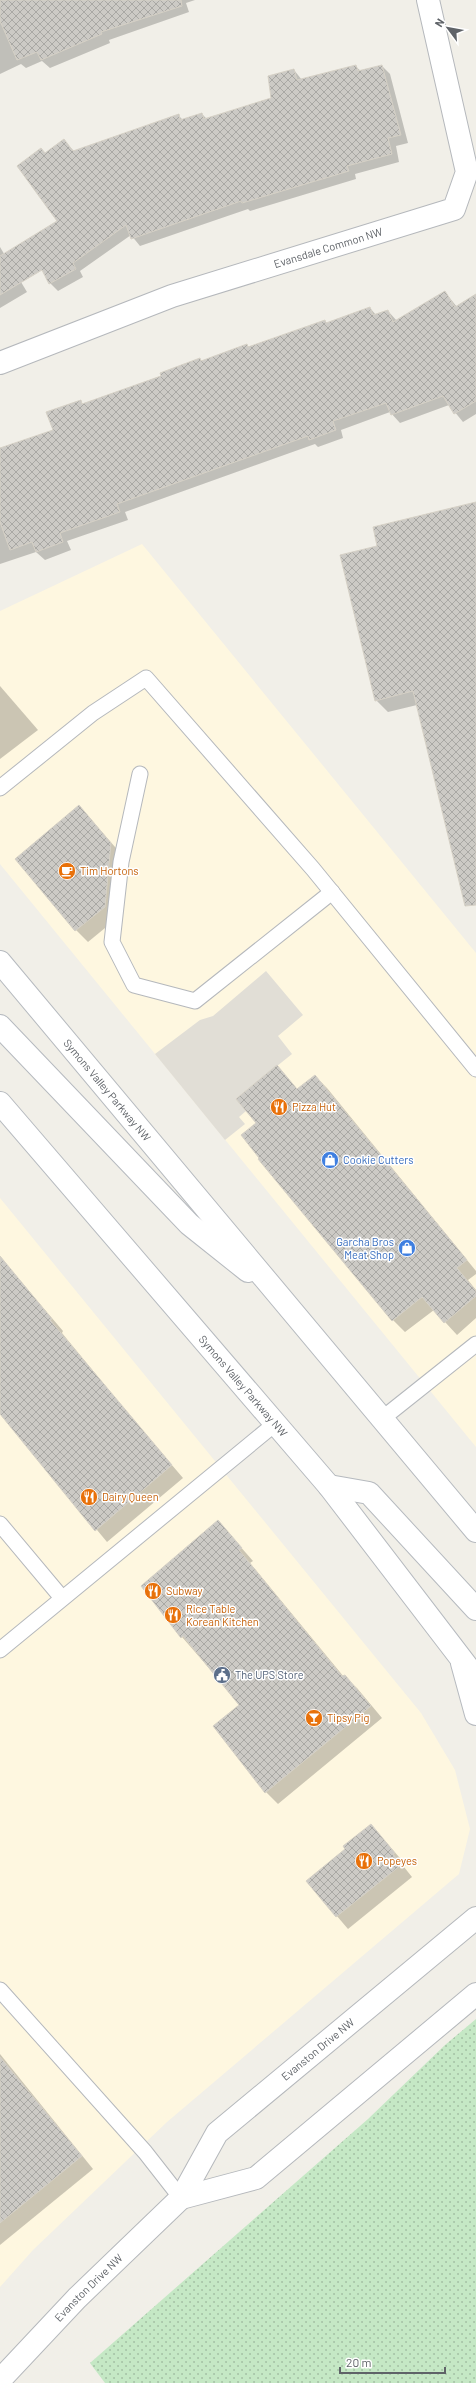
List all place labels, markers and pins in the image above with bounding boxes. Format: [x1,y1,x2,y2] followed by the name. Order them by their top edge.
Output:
[57,861,77,881] cafe icon: Tim Hortons
[80,864,139,877] place label: Tim Hortons
[269,1097,289,1117] restaurant icon: Pizza Hut
[292,1100,336,1113] place label: Pizza Hut
[320,1150,340,1170] shop icon: Cookie Cutters
[343,1153,414,1166] place label: Cookie Cutters
[336,1235,394,1261] place label: Garcha Bros Meat Shop
[397,1238,417,1258] shop icon: Garcha Bros Meat Shop
[79,1487,99,1507] restaurant icon: Dairy Queen
[102,1490,159,1503] place label: Dairy Queen
[143,1581,163,1601] restaurant icon: Subway
[166,1584,203,1597] place label: Subway
[186,1602,259,1628] place label: Rice Table Korean Kitchen
[163,1605,183,1625] restaurant icon: Rice Table Korean Kitchen
[212,1665,232,1685] public building icon: The UPS Store
[235,1668,304,1681] place label: The UPS Store
[304,1708,324,1728] bar icon: Tipsy Pig
[327,1711,370,1724] place label: Tipsy Pig
[354,1851,374,1871] restaurant icon: Popeyes
[377,1854,417,1867] place label: Popeyes

